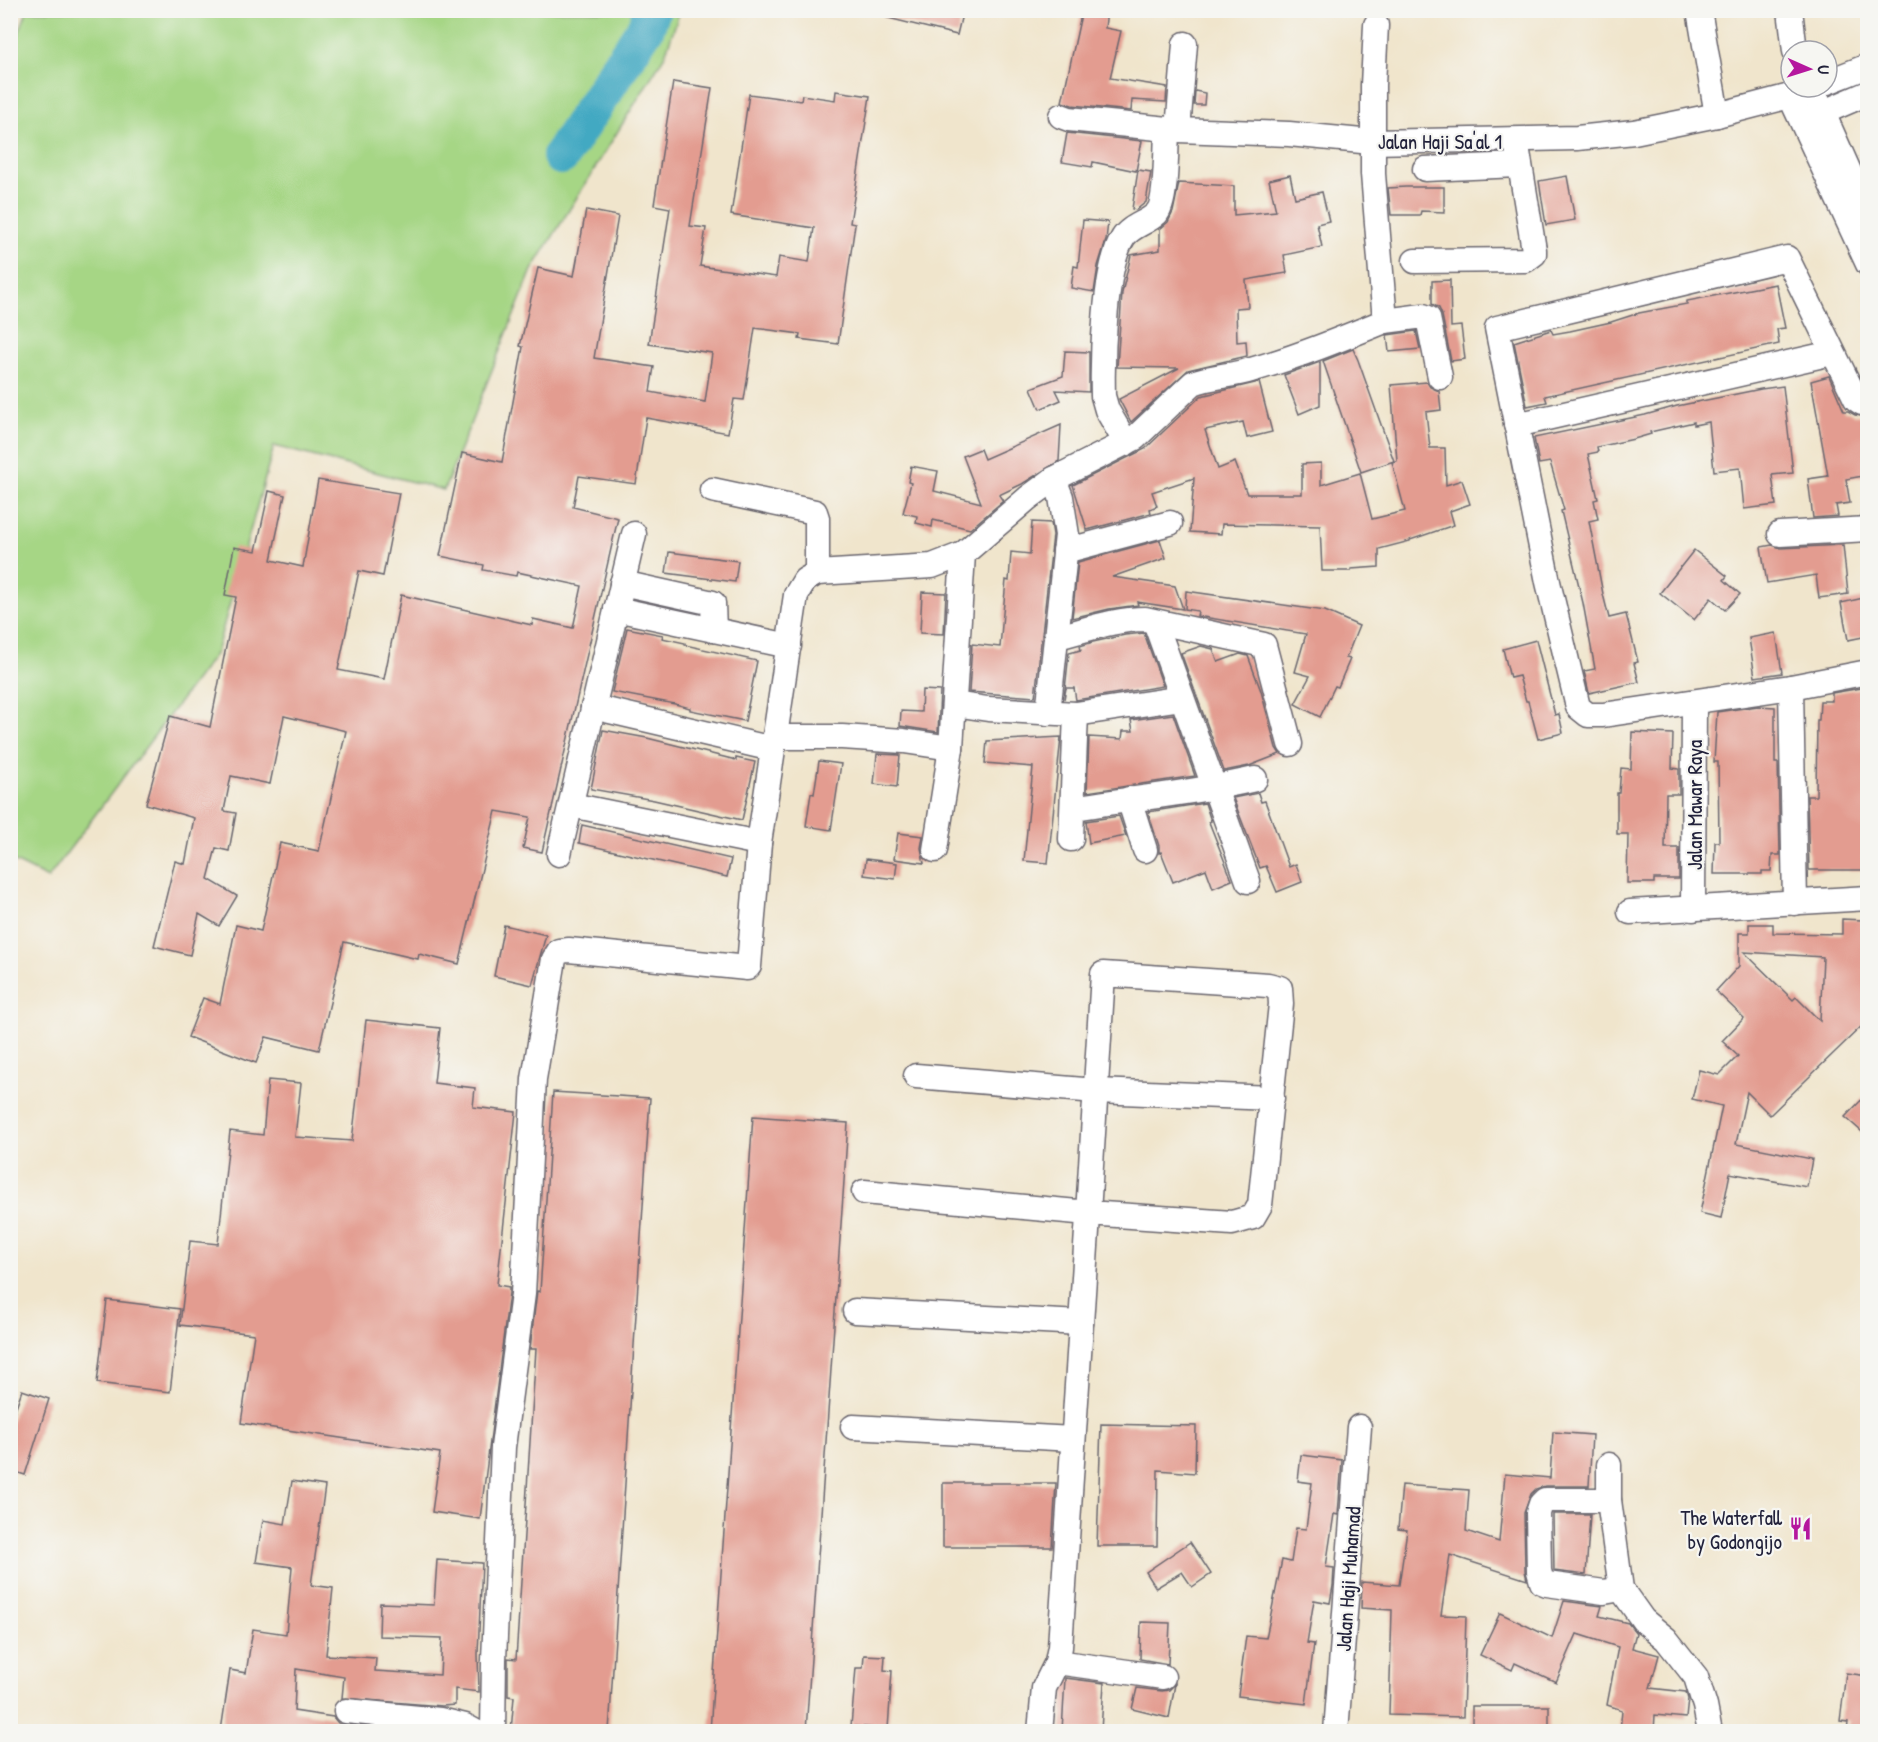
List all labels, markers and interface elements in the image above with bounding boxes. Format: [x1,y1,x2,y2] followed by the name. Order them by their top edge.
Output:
[1779,39,1839,99] north arrow
[1813,65,1835,75] text: U
[1378,127,1502,156] street label: Jalan Haji Sa'al 1
[1680,740,1709,870] street label: Jalan Mawar Raya
[1681,1503,1783,1556] place label: The Waterfall by Godongijo
[1328,1506,1368,1652] street label: Jalan Haji Muhamad
[1787,1516,1813,1542] restaurant icon: The Waterfall by Godongijo

